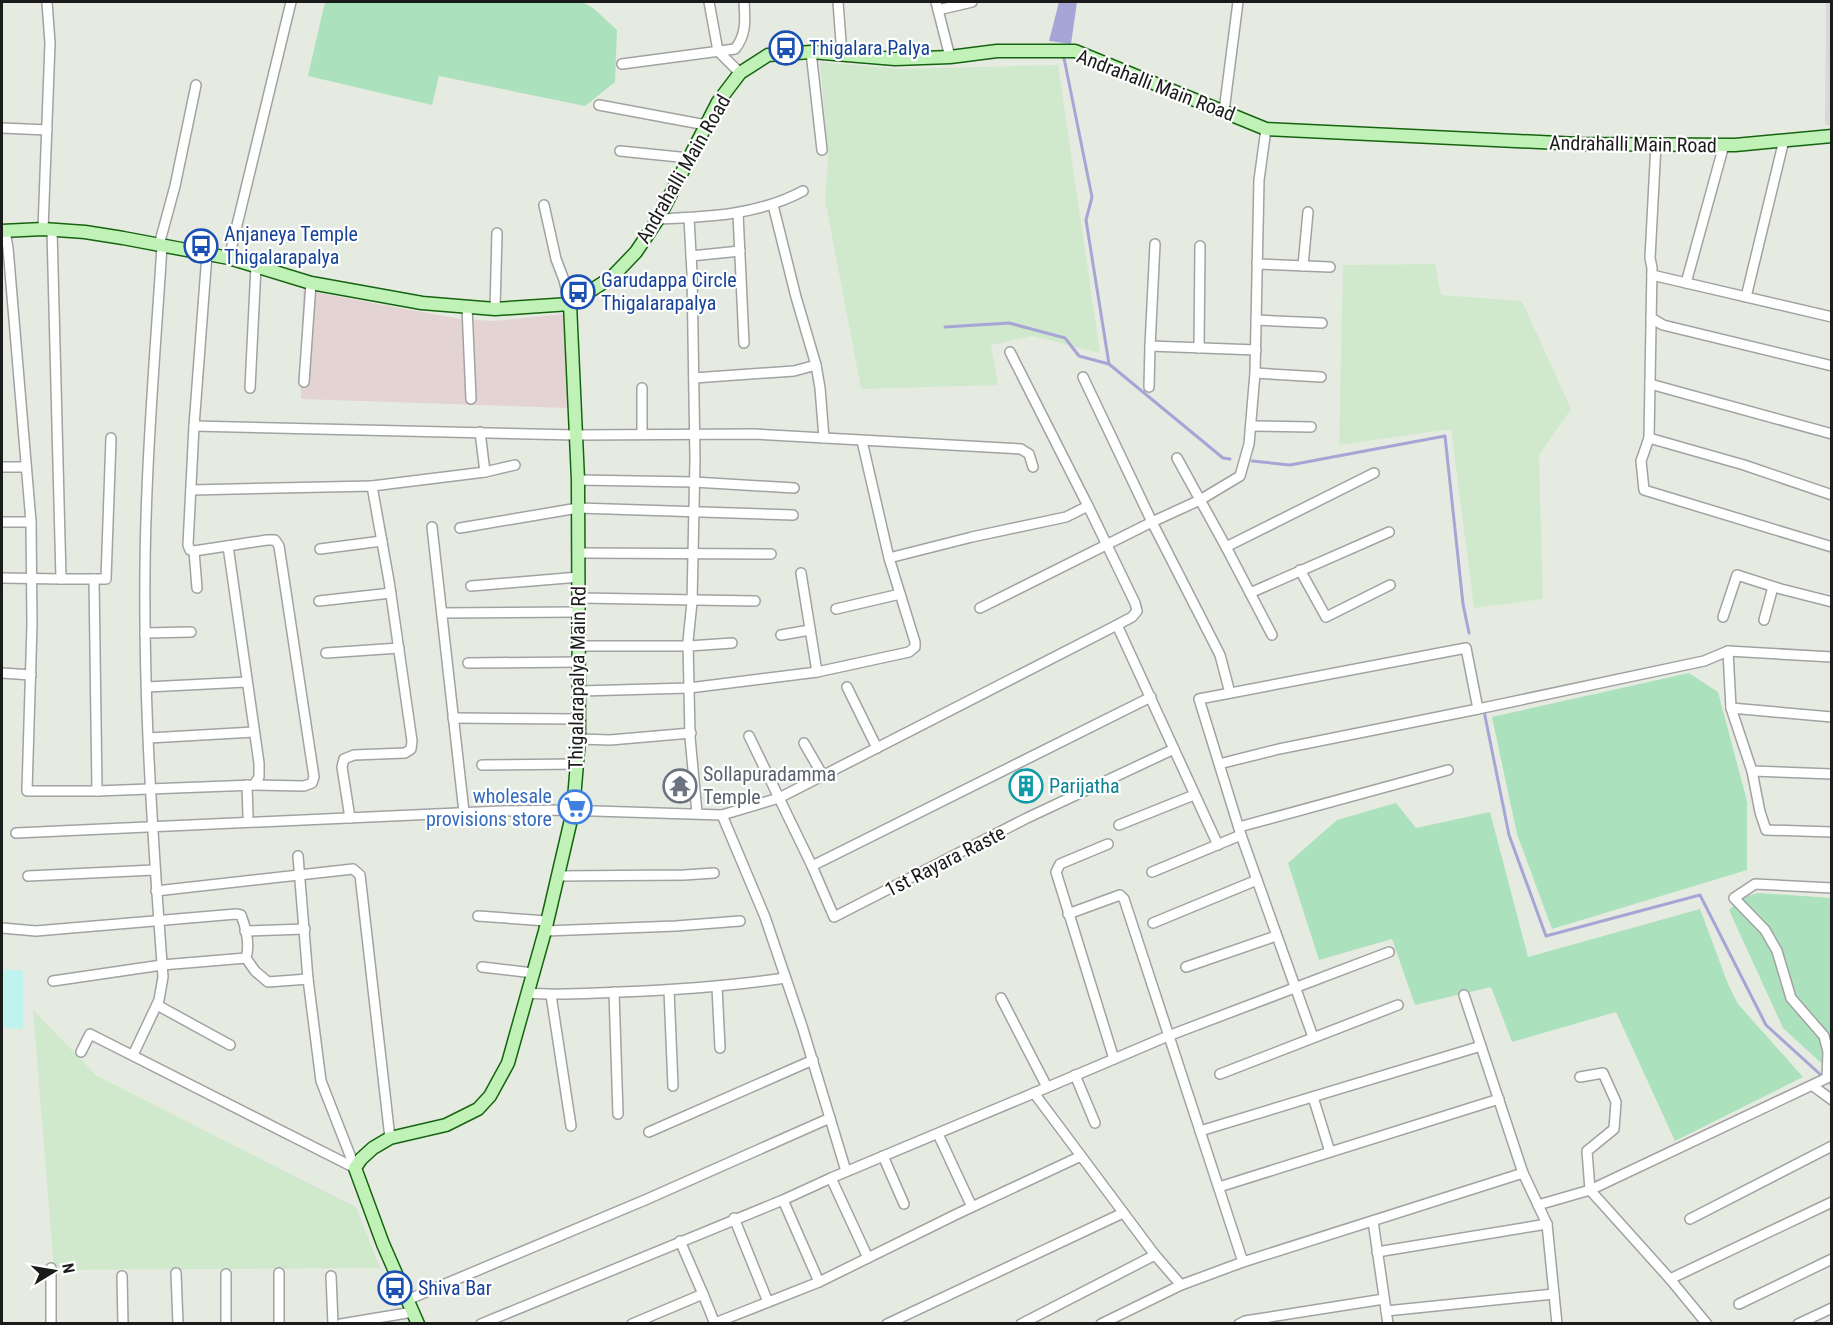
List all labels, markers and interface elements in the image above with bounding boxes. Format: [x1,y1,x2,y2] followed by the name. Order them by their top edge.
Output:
[768,30,804,66] bus stop icon: Thigalara Palya
[809,36,930,60] place label: Thigalara Palya
[1073,44,1239,126] street label: Andrahalli Main Road
[631,90,735,248] street label: Andrahalli Main Road
[1549,131,1717,157] street label: Andrahalli Main Road
[224,222,358,269] place label: Anjaneya Temple Thigalarapalya
[183,228,219,264] bus stop icon: Anjaneya Temple Thigalarapalya
[601,268,737,315] place label: Garudappa Circle Thigalarapalya
[560,274,596,310] bus stop icon: Garudappa Circle Thigalarapalya
[563,586,591,770] street label: Thigalarapalya Main Rd
[703,762,836,809] place label: Sollapuradamma Temple
[662,768,698,804] temple icon: Sollapuradamma Temple
[1008,768,1044,804] building icon: Parijatha
[1049,774,1119,798] place label: Parijatha
[426,784,552,831] place label: wholesale provisions store
[557,789,593,825] supermarket icon: wholesale provisions store
[881,820,1009,902] street label: 1st Rayara Raste
[24,1241,84,1301] north arrow
[58,1262,78,1275] text: N
[377,1270,413,1306] bus stop icon: Shiva Bar
[418,1276,492,1300] place label: Shiva Bar

